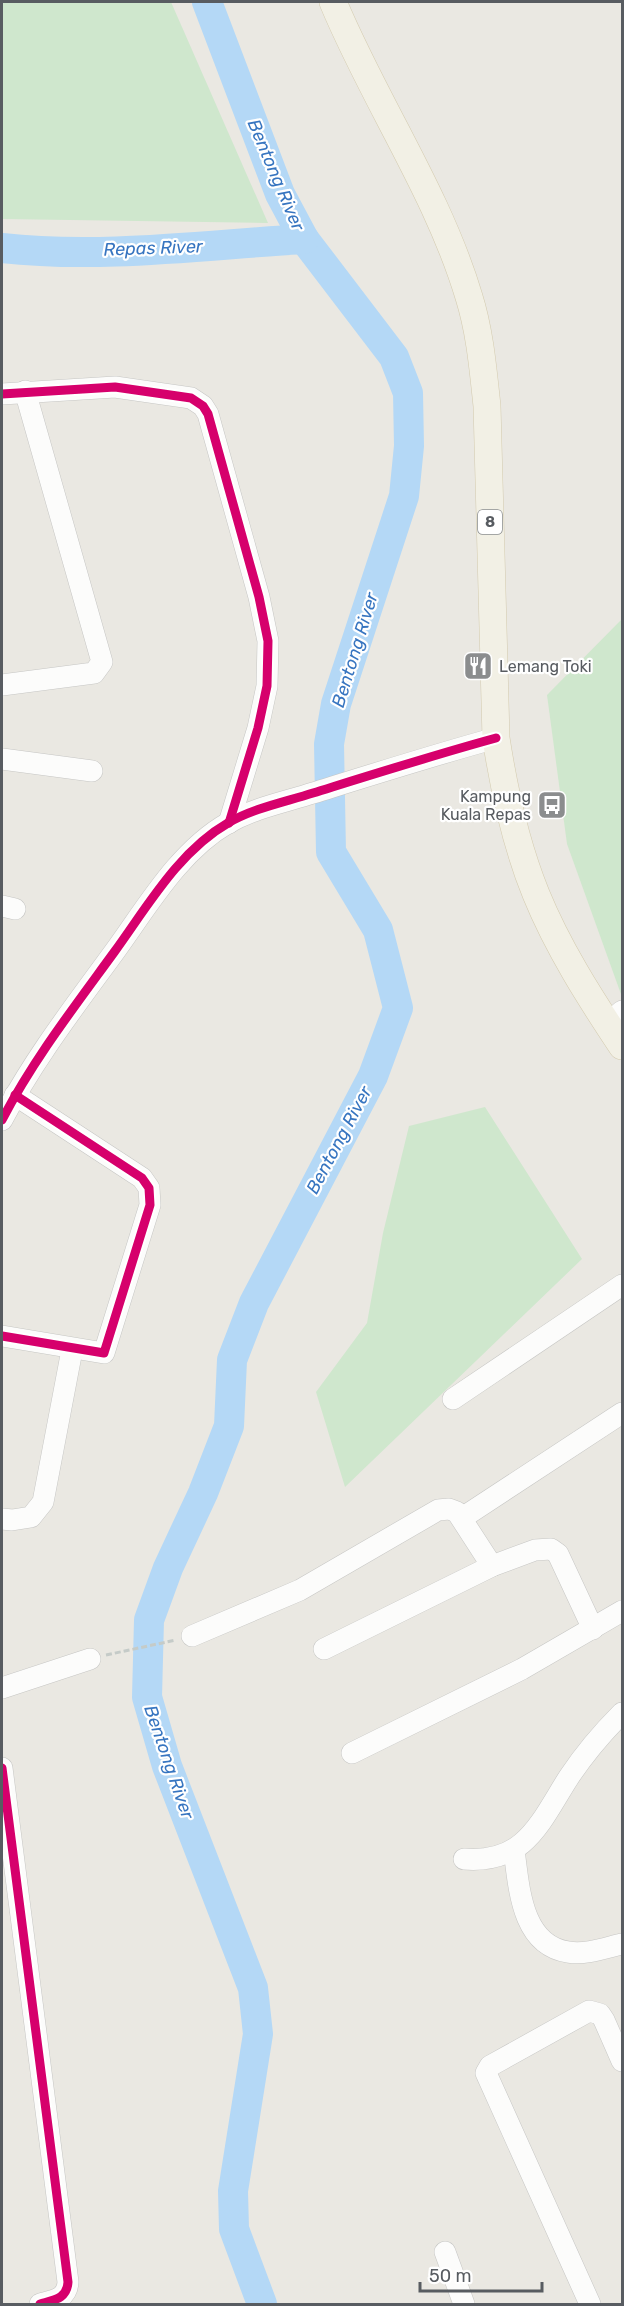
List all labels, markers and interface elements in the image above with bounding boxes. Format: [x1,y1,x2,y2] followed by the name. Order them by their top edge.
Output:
[243,116,310,235] water label: Bentong River
[103,235,204,261] water label: Repas River
[478,510,502,534] road number: 8
[327,589,383,710] water label: Bentong River
[462,650,494,682] restaurant icon: Lemang Toki
[499,657,592,676] place label: Lemang Toki
[441,787,531,824] place label: Kampung Kuala Repas
[536,789,568,821] bus stop icon: Kampung Kuala Repas
[301,1081,377,1198] water label: Bentong River
[139,1702,199,1823] water label: Bentong River
[420,2255,542,2293] scale bar
[429,2265,472,2287] text: 50 m

